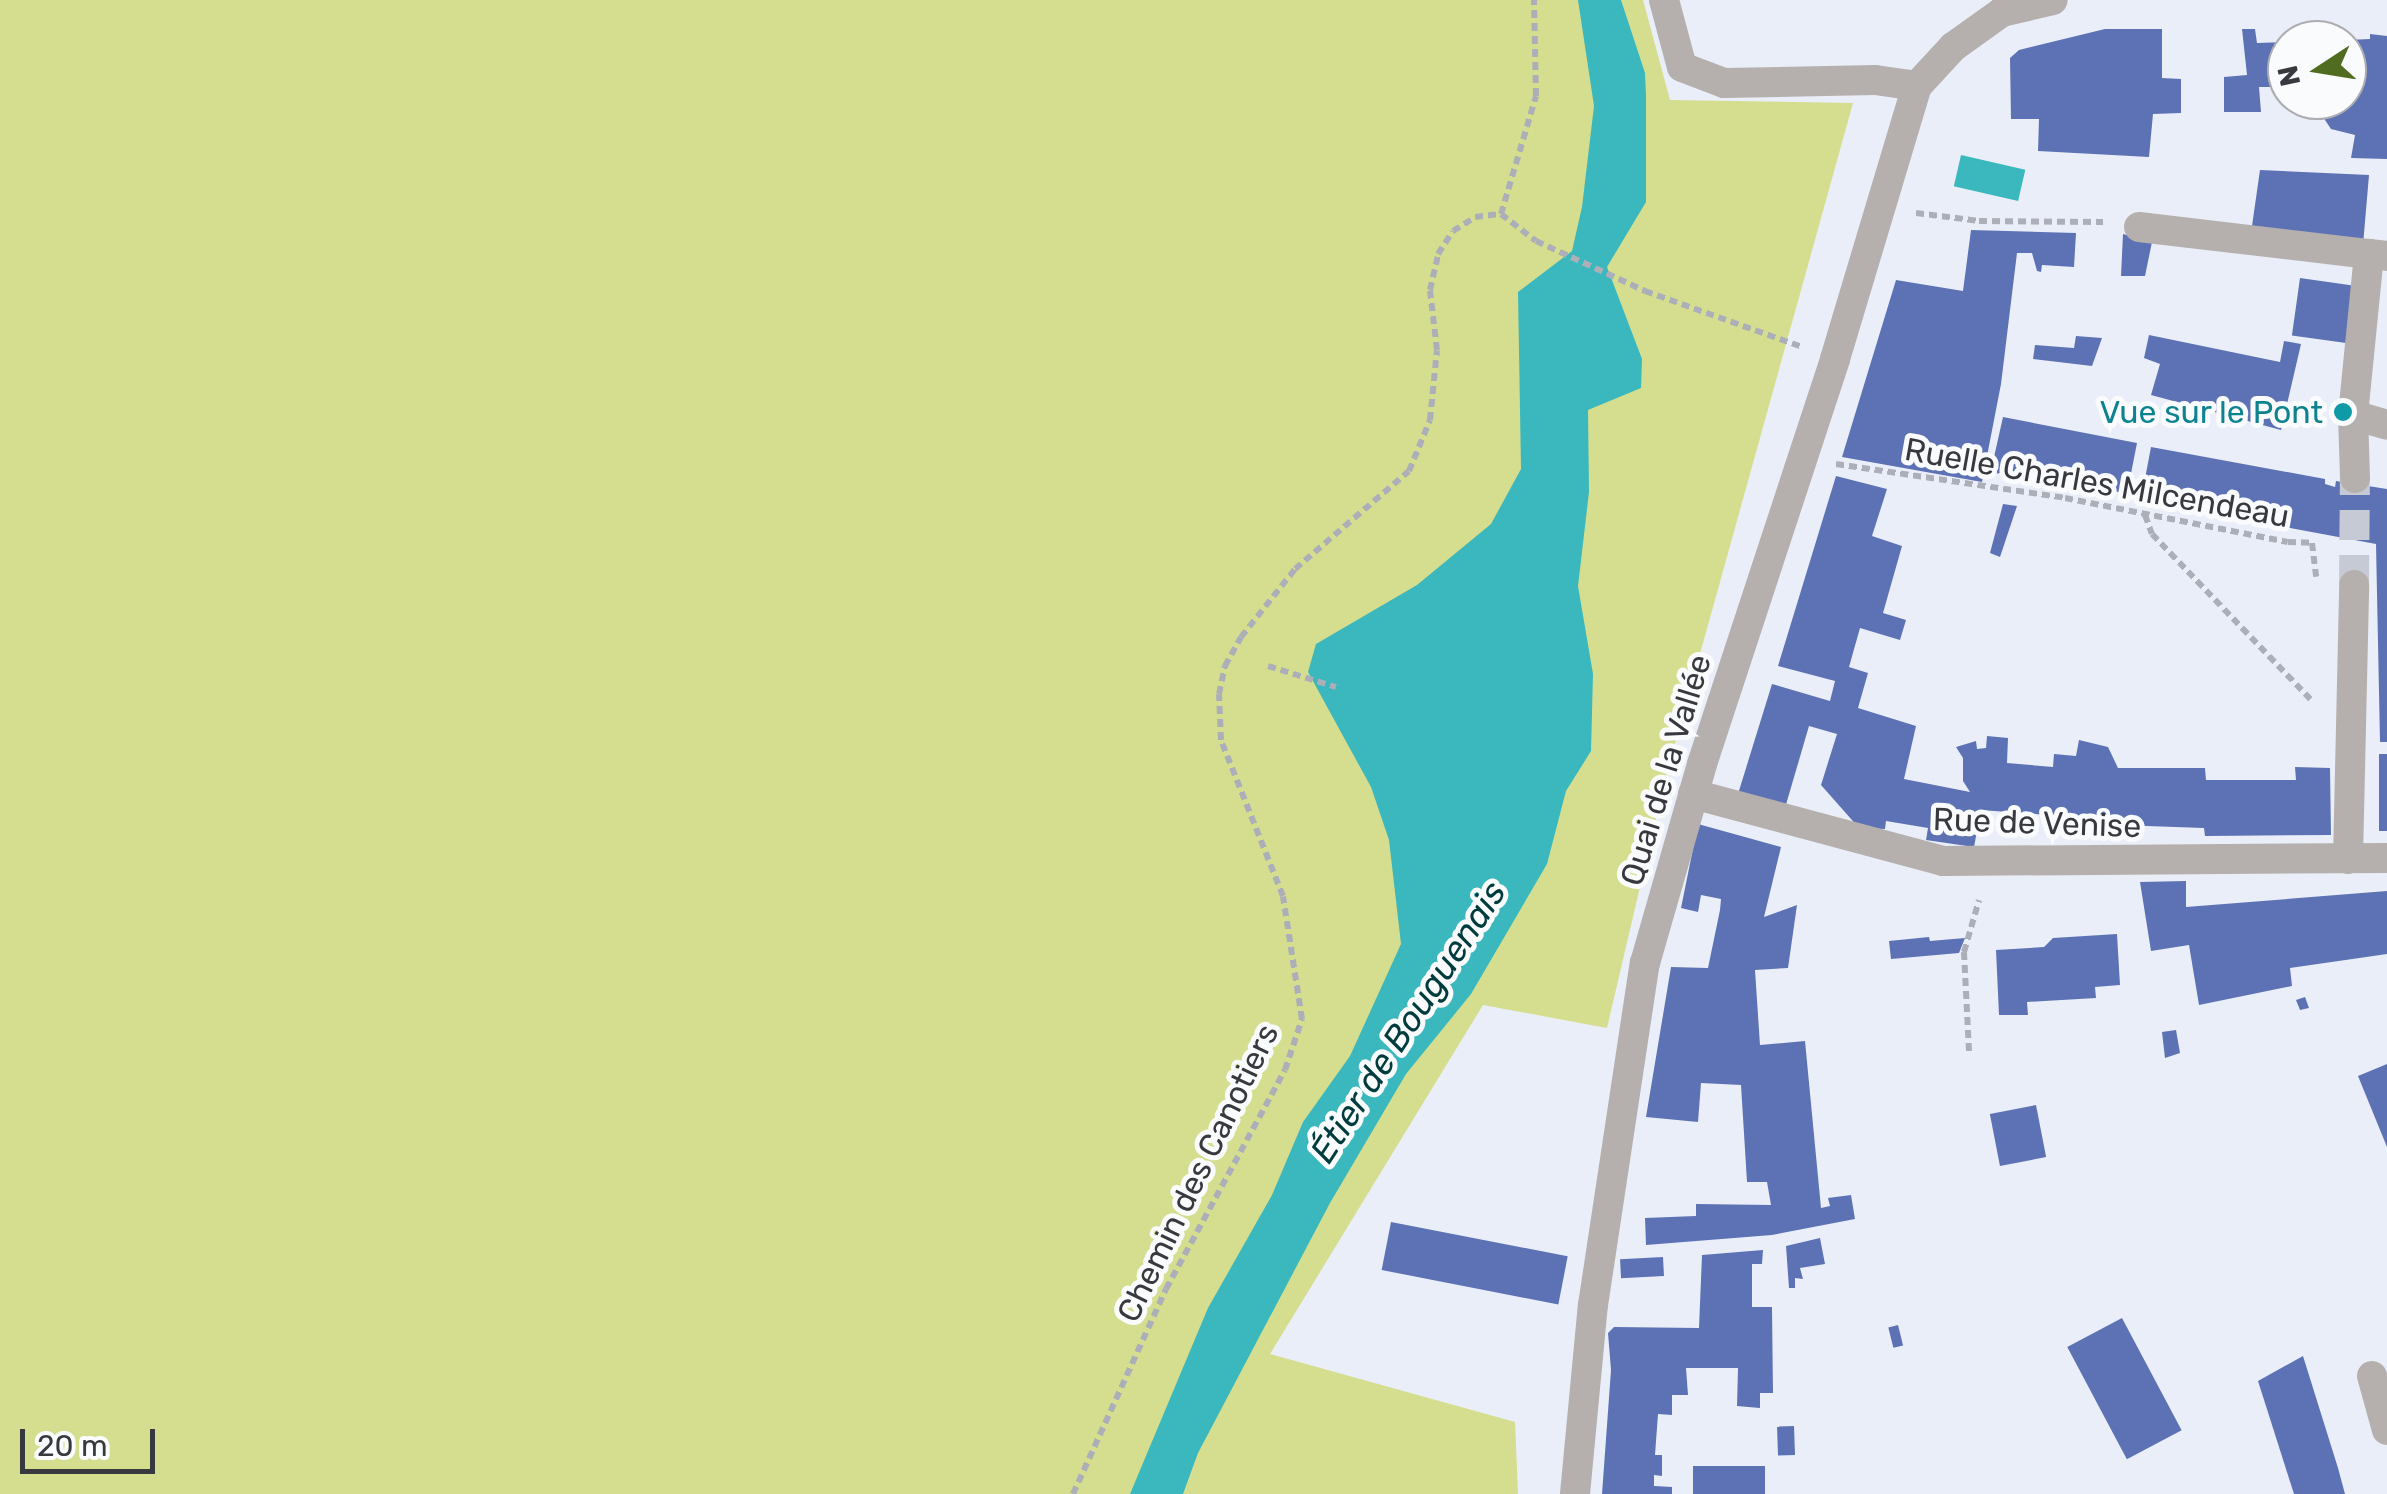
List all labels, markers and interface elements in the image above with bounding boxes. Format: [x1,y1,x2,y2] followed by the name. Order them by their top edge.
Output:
[2267,20,2367,120] north arrow
[2271,63,2307,89] text: N
[2099,393,2323,431] place label: Vue sur le Pont
[2332,401,2354,423] marker: Vue sur le Pont
[1902,430,2292,536] street label: Ruelle Charles Milcendeau
[1612,649,1720,891] street label: Quai de la Vallée
[1932,800,2142,846] street label: Rue de Venise
[1301,873,1515,1171] water label: Étier de Bouguenais
[1109,1018,1287,1328] street label: Chemin des Canotiers
[25,1409,160,1471] scale bar
[37,1428,108,1464] text: 20 m

